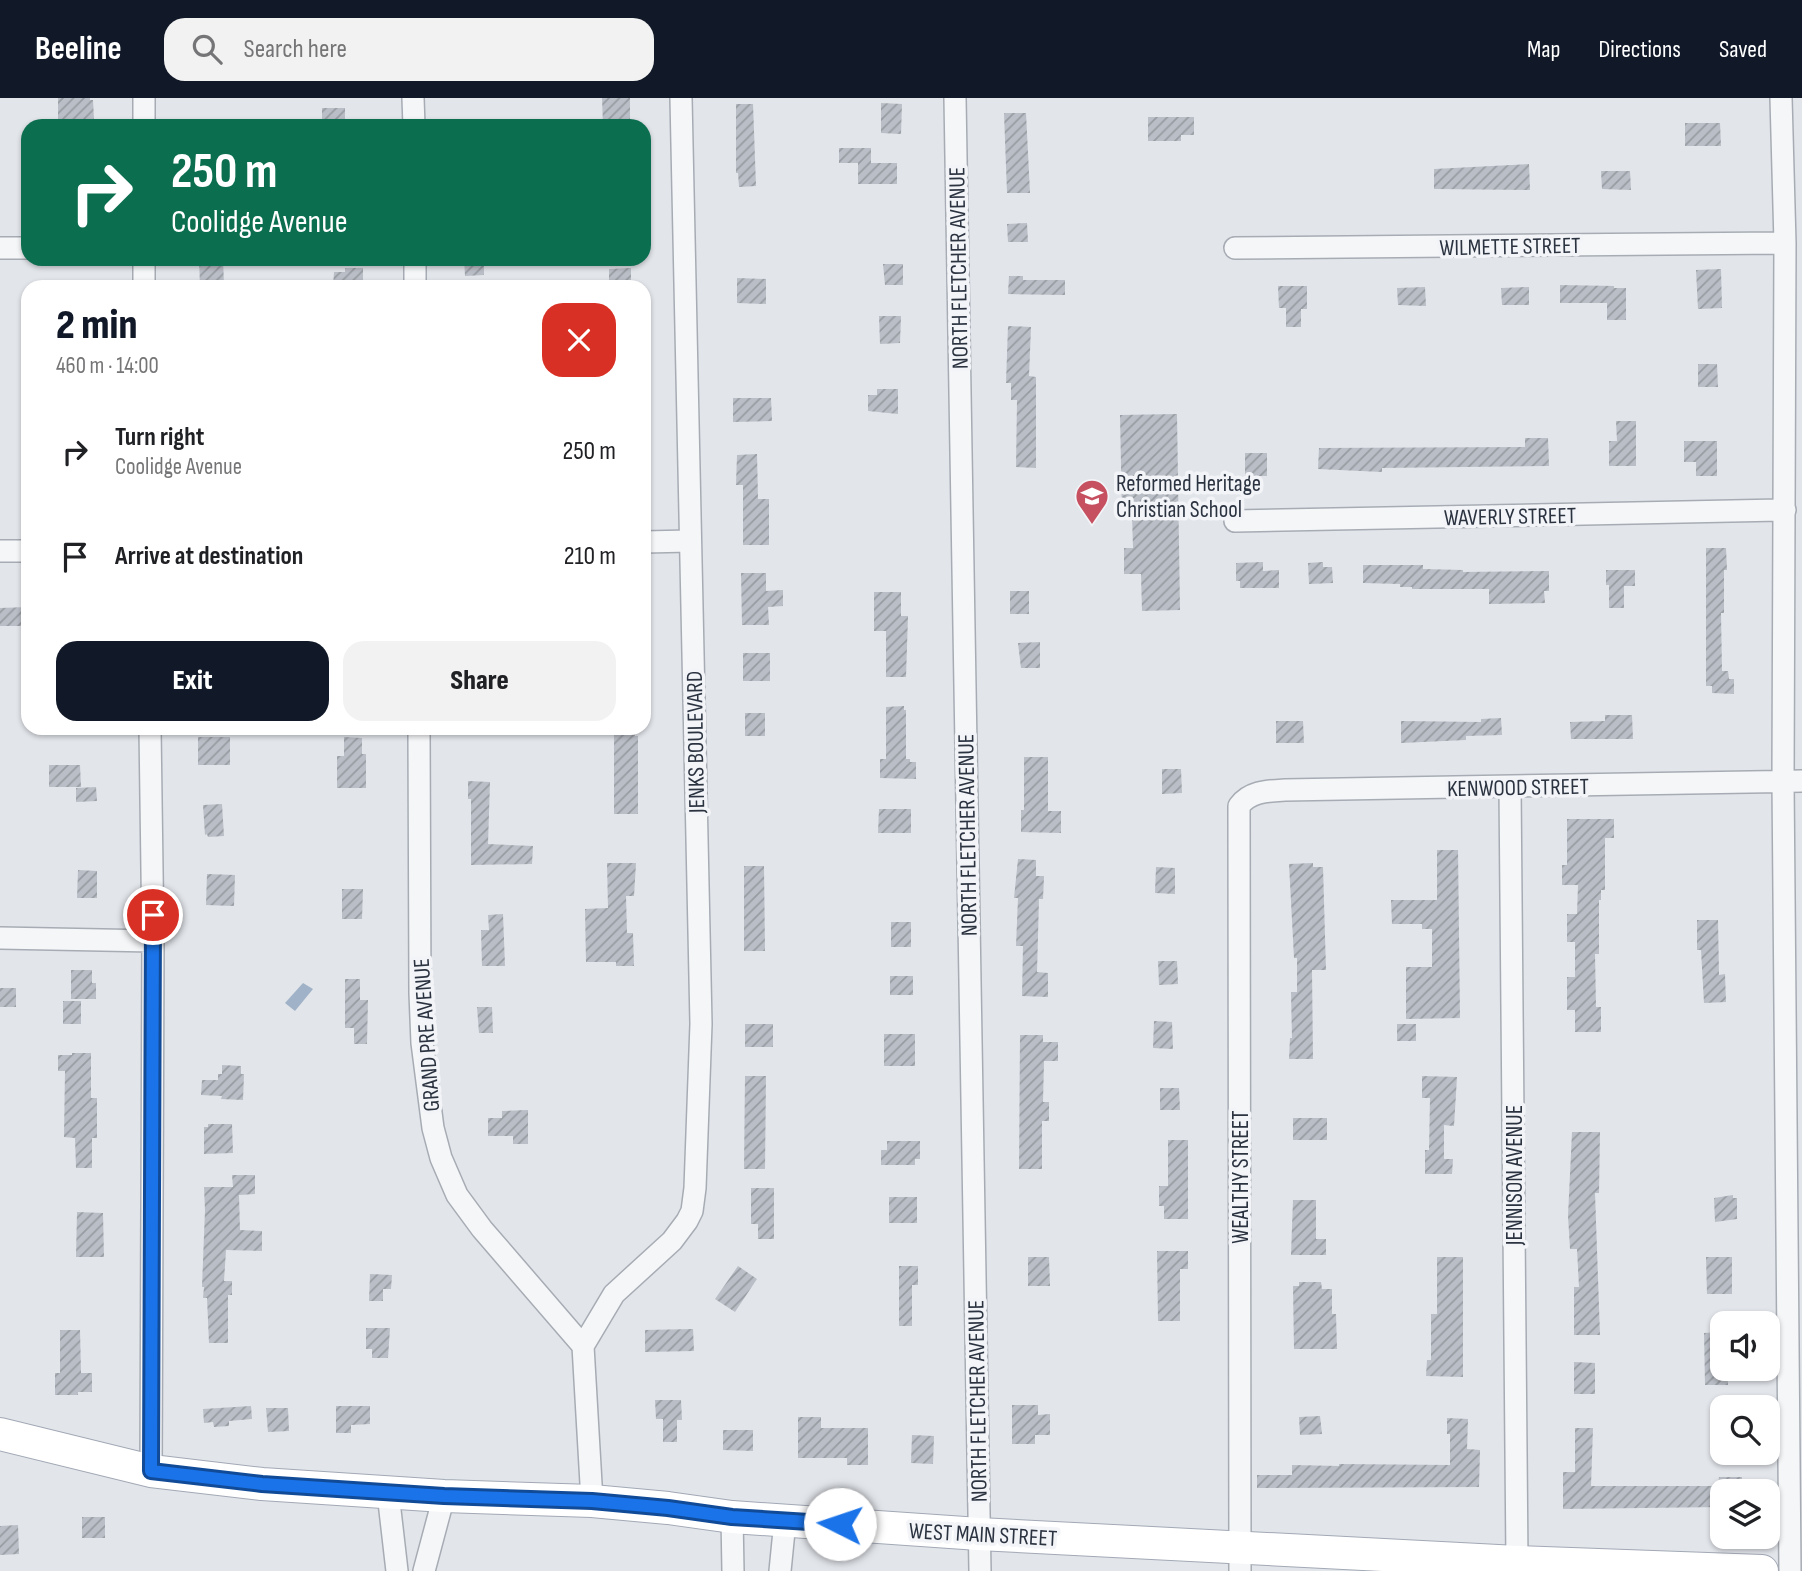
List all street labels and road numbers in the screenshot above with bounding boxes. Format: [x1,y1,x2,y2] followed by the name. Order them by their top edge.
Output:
[943,167,975,369] street label: NORTH FLETCHER AVENUE
[1439,232,1581,262] street label: WILMETTE STREET
[1444,502,1576,532] street label: WAVERLY STREET
[681,671,711,814] street label: JENKS BOULEVARD
[952,734,984,936] street label: NORTH FLETCHER AVENUE
[1447,773,1589,803] street label: KENWOOD STREET
[408,957,446,1113] street label: GRAND PRE AVENUE
[1501,1105,1529,1246] street label: JENNISON AVENUE
[1227,1110,1255,1244] street label: WEALTHY STREET
[962,1300,994,1502] street label: NORTH FLETCHER AVENUE
[908,1517,1058,1553] street label: WEST MAIN STREET

